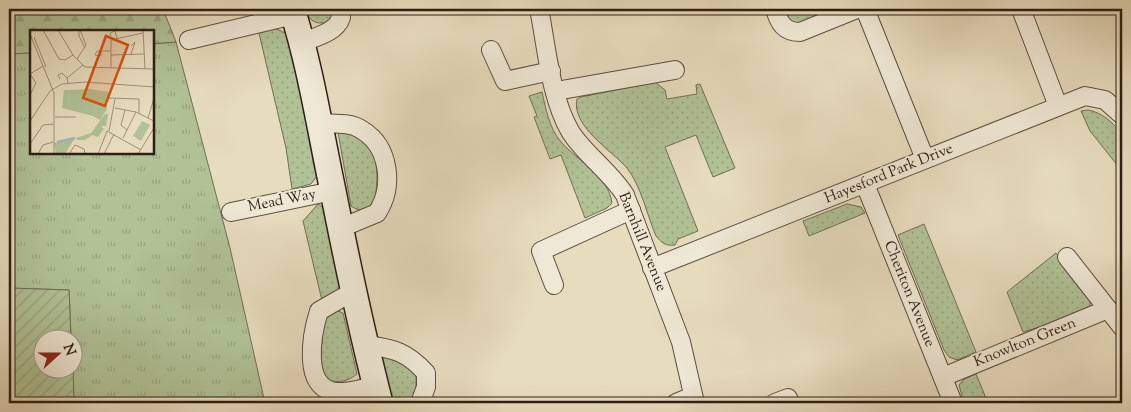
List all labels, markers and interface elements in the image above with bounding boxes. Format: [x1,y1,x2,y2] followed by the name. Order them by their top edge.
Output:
[30,30,154,154] inset map
[822,139,956,209] street label: Hayesford Park Drive
[246,184,318,218] street label: Mead Way
[613,189,671,295] street label: Barnhill Avenue
[878,238,940,350] street label: Cheriton Avenue
[971,313,1079,373] street label: Knowlton Green
[32,330,82,380] north arrow
[57,341,80,359] text: N

